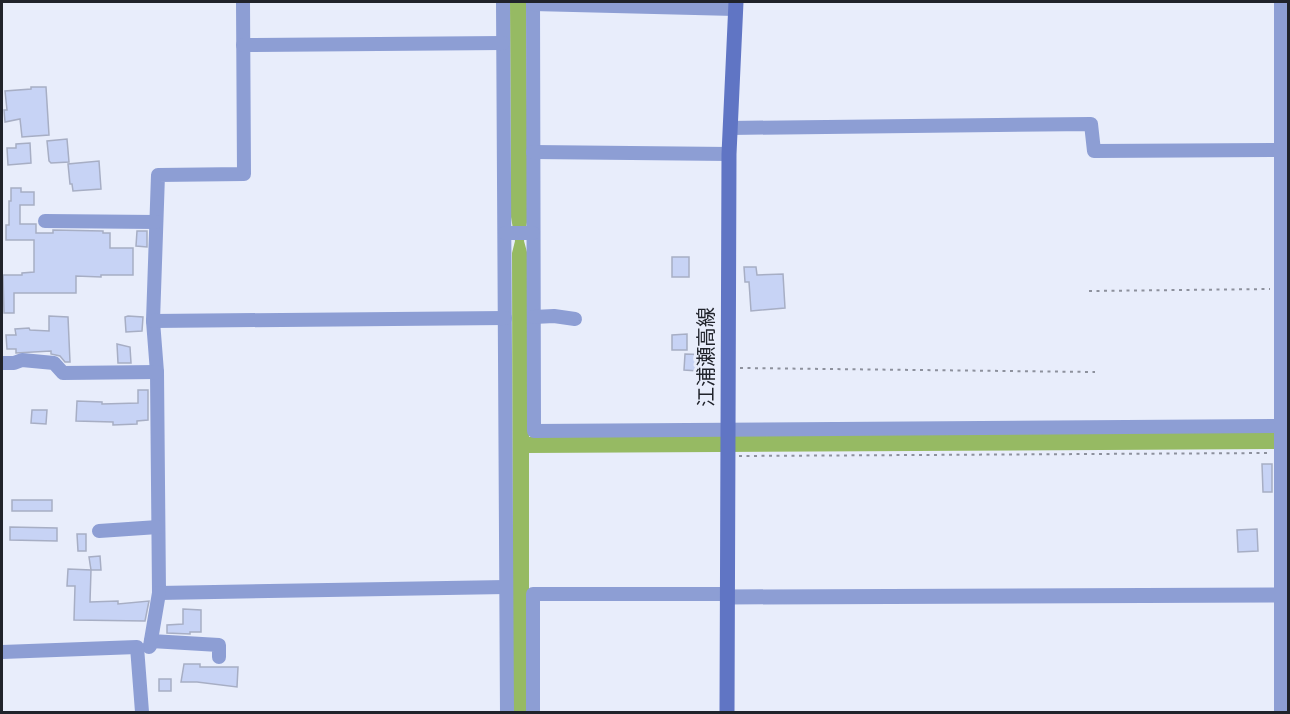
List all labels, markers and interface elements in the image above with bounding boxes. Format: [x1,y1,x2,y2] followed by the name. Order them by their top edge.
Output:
[695,307,721,407] street label: 江浦瀬高線

